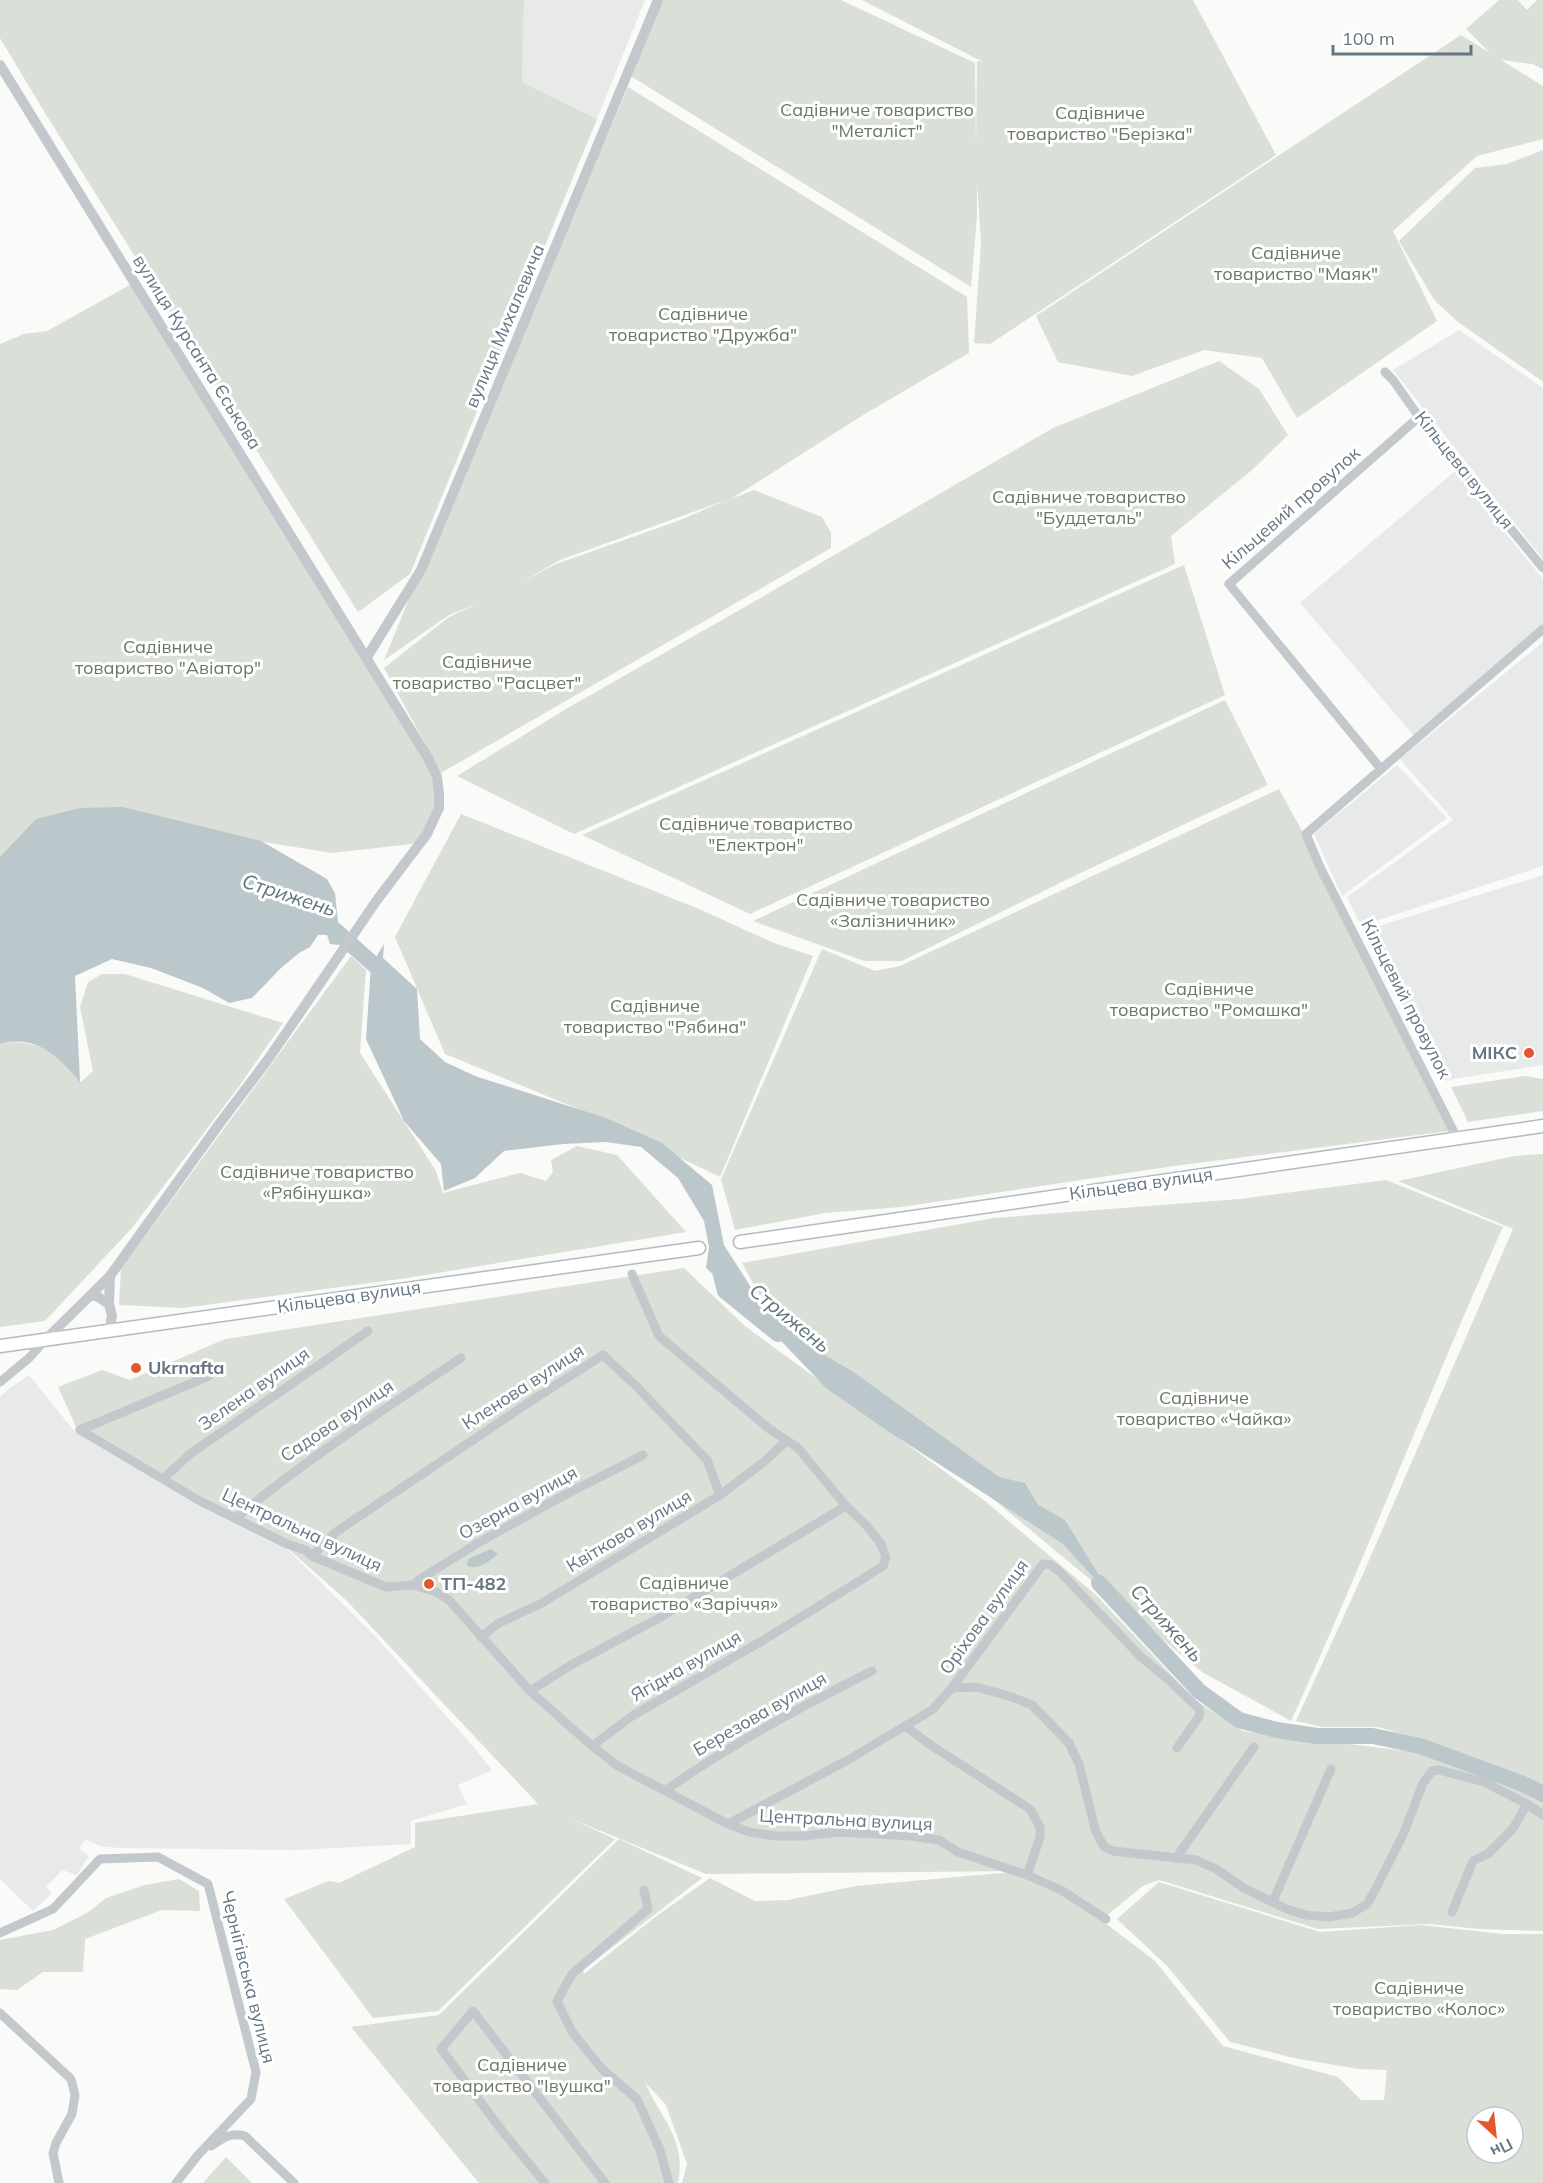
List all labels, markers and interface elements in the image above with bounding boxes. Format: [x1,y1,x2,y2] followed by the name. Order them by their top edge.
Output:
[1333,18,1471,56] scale bar
[1342,27,1395,50] text: 100 m
[780,98,974,142] park label: Садівниче товариство "Металіст"
[1007,101,1193,145] park label: Садівниче товариство "Берізка"
[460,241,549,411] street label: вулиця Михалевича
[1214,241,1378,285] park label: Садівниче товариство "Маяк"
[128,250,267,453] street label: вулиця Курсанта Єськова
[609,302,797,346] park label: Садівниче товариство "Дружба"
[1410,406,1519,533] street label: Кільцева вулиця
[1217,441,1365,574] street label: Кільцевий провулок
[992,485,1186,529] park label: Садівниче товариство "Буддеталь"
[75,635,261,679] park label: Садівниче товариство "Авіатор"
[393,650,581,694] park label: Садівниче товариство "Расцвет"
[659,812,853,856] park label: Садівниче товариство "Електрон"
[239,868,339,921] water label: Стрижень
[796,888,990,932] park label: Садівниче товариство «Залізничник»
[1356,915,1457,1083] street label: Кільцевий провулок
[1110,977,1308,1021] park label: Садівниче товариство "Ромашка"
[564,994,746,1038] park label: Садівниче товариство "Рябина"
[1472,1041,1517,1064] place label: МІКС
[1522,1046,1536,1060] marker: МІКС
[220,1160,414,1204] park label: Садівниче товариство «Рябінушка»
[1068,1162,1214,1205] street label: Кільцева вулиця
[276,1275,422,1318] street label: Кільцева вулиця
[745,1277,836,1358] water label: Стрижень
[457,1339,588,1435] street label: Кленова вулиця
[194,1342,314,1435] street label: Зелена вулиця
[148,1356,224,1379] place label: Ukrnafta
[129,1361,143,1375] marker: Ukrnafta
[276,1374,398,1467] street label: Садова вулиця
[1117,1386,1291,1430] park label: Садівниче товариство «Чайка»
[455,1461,581,1545] street label: Озерна вулиця
[219,1482,386,1577] street label: Центральна вулиця
[562,1484,695,1577] street label: Квіткова вулиця
[934,1555,1033,1679] street label: Оріхова вулиця
[590,1571,778,1615] park label: Садівниче товариство «Заріччя»
[441,1572,506,1595] place label: ТП-482
[422,1577,436,1591] marker: ТП-482
[1126,1578,1209,1667] water label: Стрижень
[626,1625,745,1706] street label: Ягідна вулиця
[689,1666,830,1761] street label: Березова вулиця
[759,1803,933,1836] street label: Центральна вулиця
[216,1888,281,2065] street label: Чернігівська вулиця
[1333,1976,1505,2020] park label: Садівниче товариство «Колос»
[433,2053,611,2097] park label: Садівниче товариство "Івушка"
[1465,2105,1525,2165] north arrow
[1487,2134,1516,2162] text: Пн

